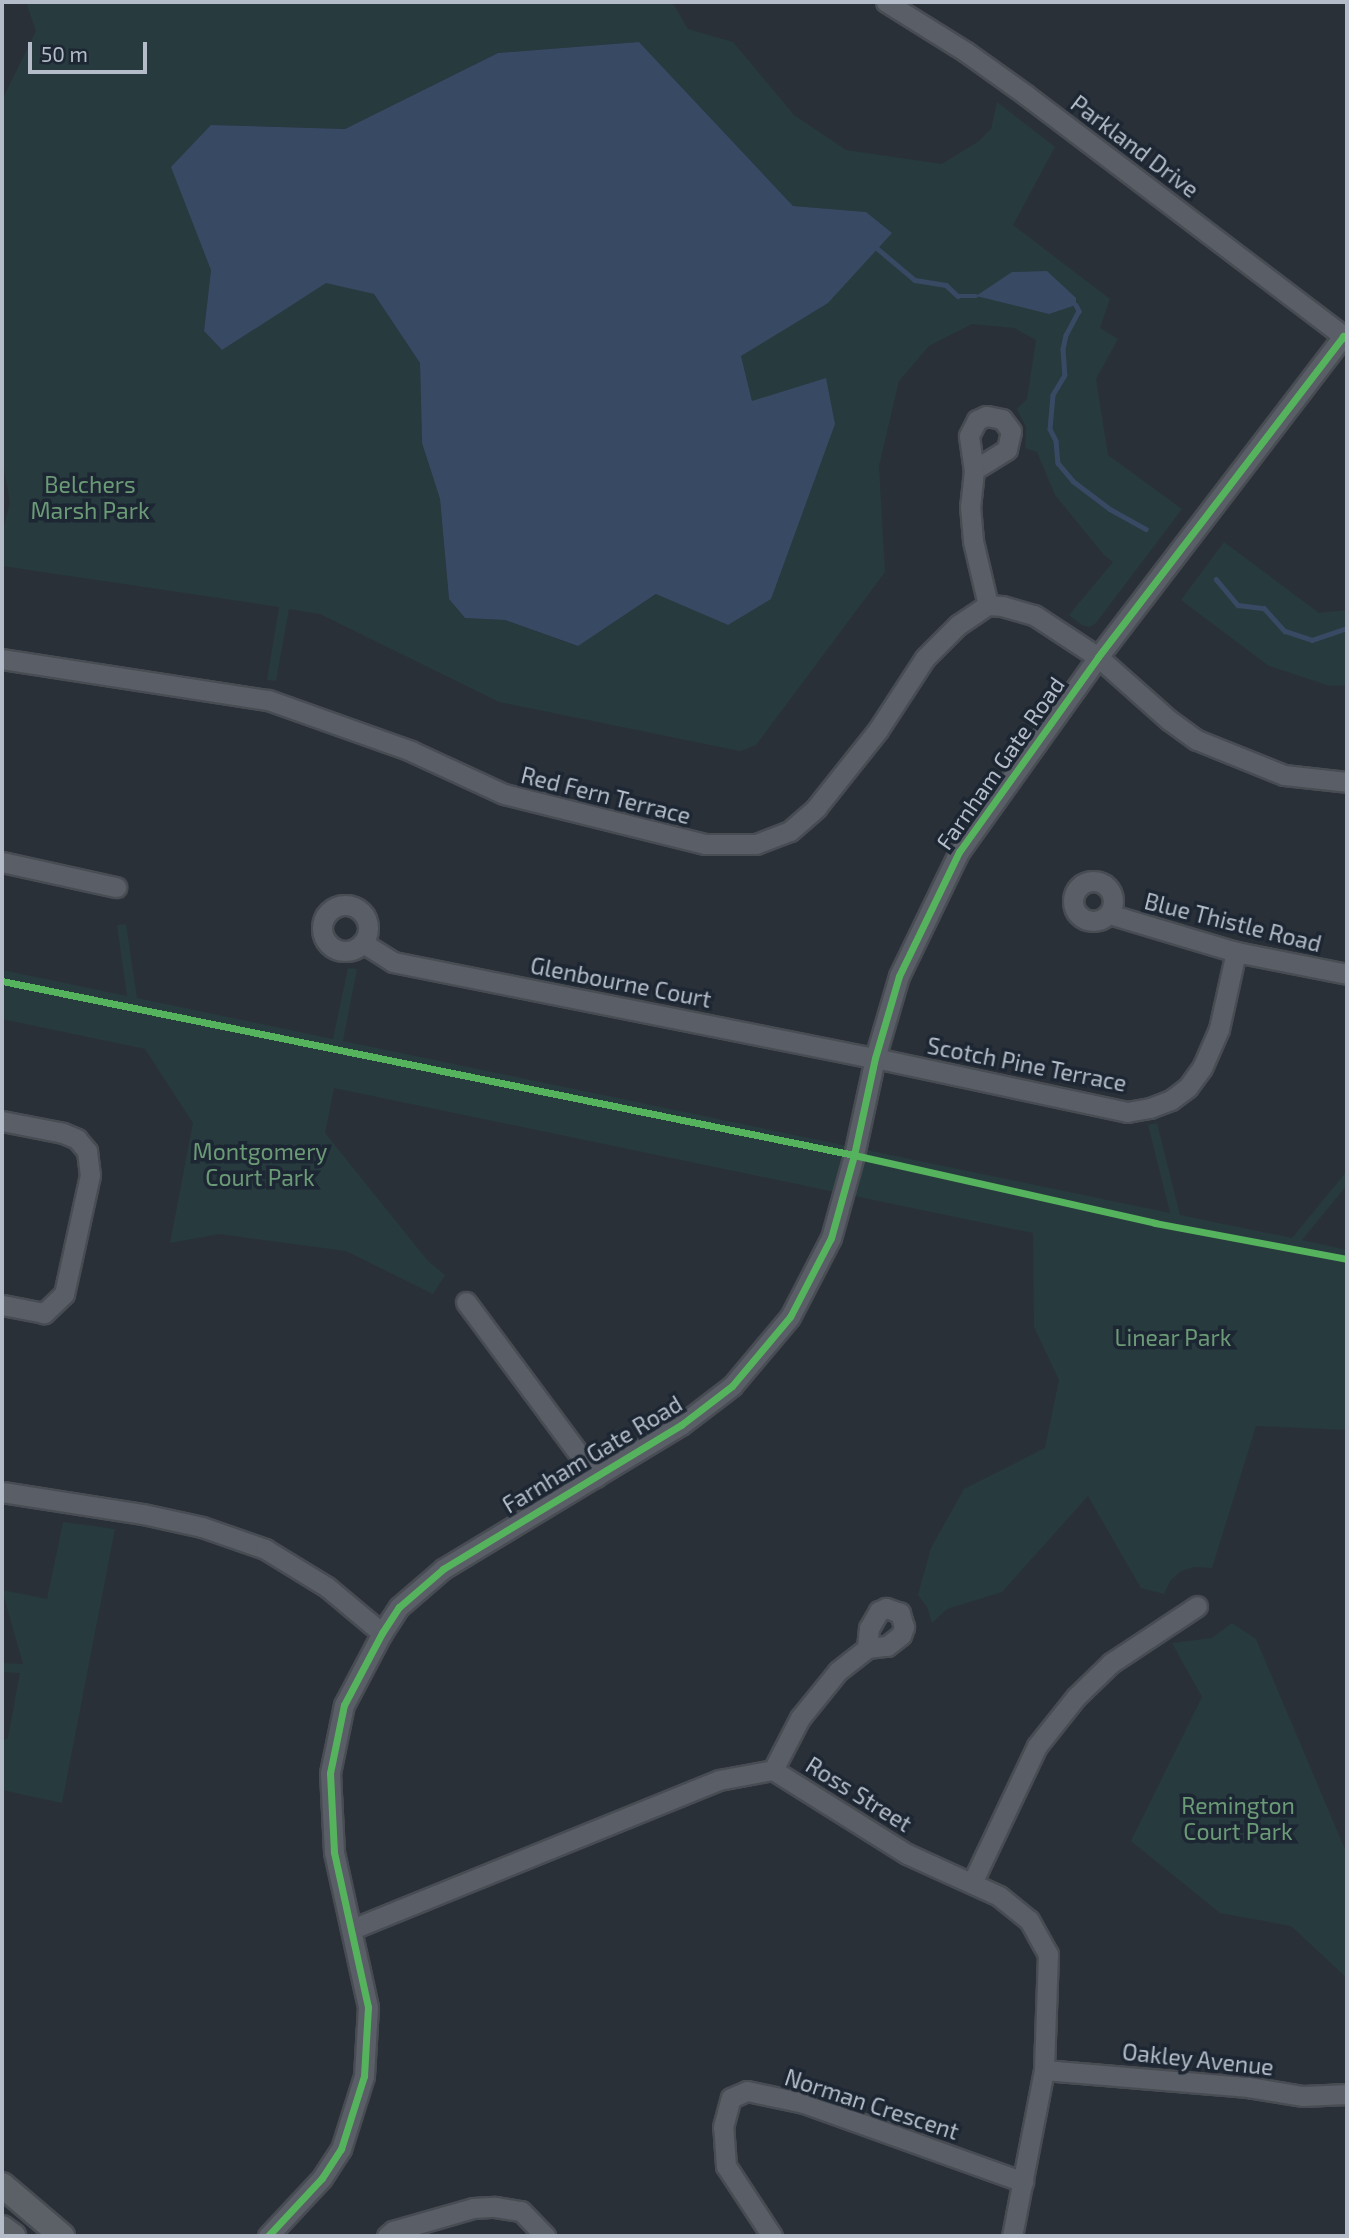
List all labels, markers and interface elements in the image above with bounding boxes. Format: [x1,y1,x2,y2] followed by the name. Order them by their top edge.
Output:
[32,28,150,72] scale bar
[41,41,88,66] text: 50 m
[1066,89,1204,203] street label: Parkland Drive
[30,470,150,524] park label: Belchers Marsh Park
[930,671,1070,855] street label: Farnham Gate Road
[518,761,694,829] street label: Red Fern Terrace
[1141,887,1325,957] street label: Blue Thistle Road
[528,951,714,1013] street label: Glenbourne Court
[925,1031,1129,1097] street label: Scotch Pine Terrace
[192,1137,328,1191] park label: Montgomery Court Park
[1114,1323,1232,1351] park label: Linear Park
[497,1389,687,1519] street label: Farnham Gate Road
[801,1751,917,1837] street label: Ross Street
[1181,1791,1295,1845] park label: Remington Court Park
[1120,2037,1276,2081] street label: Oakley Avenue
[781,2063,963,2145] street label: Norman Crescent

